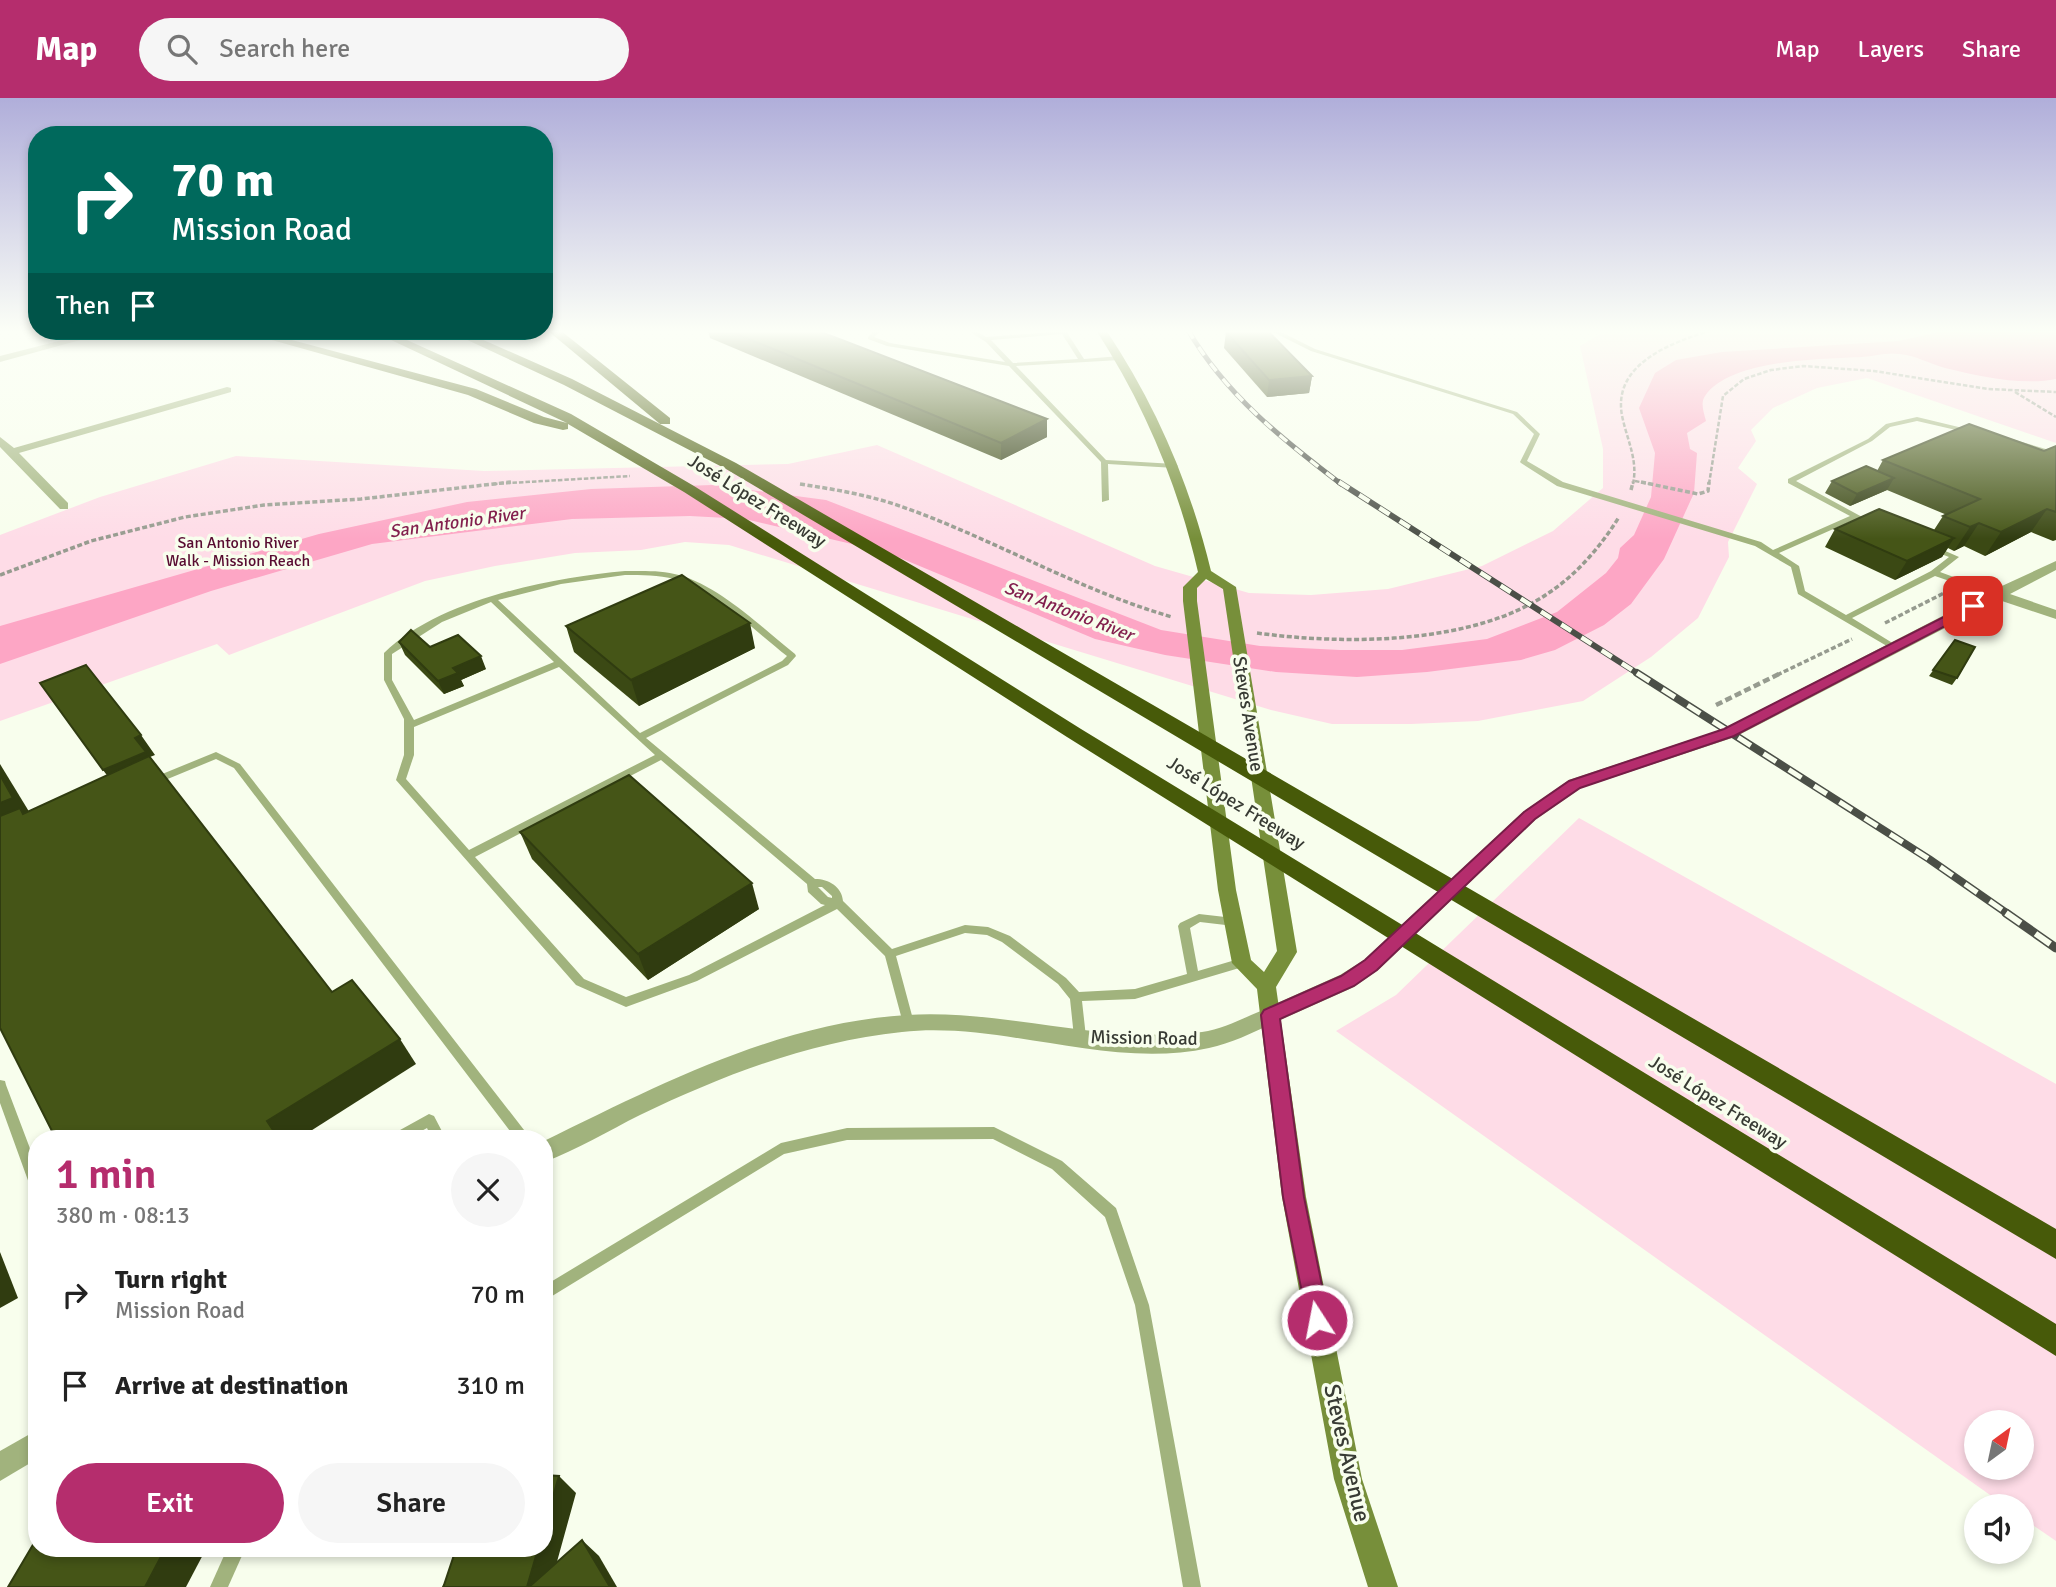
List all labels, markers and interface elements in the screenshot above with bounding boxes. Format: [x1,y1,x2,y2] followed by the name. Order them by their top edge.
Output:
[139,18,629,81] search box
[35,29,97,70] text: Map
[163,30,201,68] icon: search
[219,33,350,65] text: Search here
[1775,34,1820,64] text: Map
[1858,34,1924,64] text: Layers
[1962,34,2021,64] text: Share
[171,150,274,210] text: 70 m
[56,154,147,245] icon: right
[171,210,352,249] text: Mission Road
[124,287,162,325] icon: arrive
[56,290,110,322] text: Then
[683,449,831,553] street label: José López Freeway
[388,501,528,542] water label: San Antonio River
[166,533,310,571] park label: San Antonio River Walk - Mission Reach
[1001,576,1139,647] water label: San Antonio River
[1943,576,2003,636] pin
[1954,587,1992,625] icon: arrive
[1227,655,1269,773] street label: Steves Avenue
[1162,751,1310,855] street label: José López Freeway
[1090,1025,1198,1051] street label: Mission Road
[1644,1050,1792,1154] street label: José López Freeway
[56,1149,157,1200] text: 1 min
[451,1153,525,1227] button: close
[56,1201,190,1230] text: 380 m · 08:13
[115,1264,227,1296] text: Turn right
[56,1276,94,1314] icon: right
[470,1279,525,1311] text: 70 m
[1280,1283,1354,1357] position arrow
[115,1296,245,1325] text: Mission Road
[56,1367,94,1405] icon: arrive
[115,1370,348,1402] text: Arrive at destination
[456,1370,525,1402] text: 310 m
[1317,1381,1377,1525] street label: Steves Avenue
[1964,1410,2034,1480] north arrow
[1964,1410,2034,1564] map controls
[56,1463,284,1543] button: Exit
[298,1463,525,1543] button: Share
[1964,1494,2034,1564] button: sound

